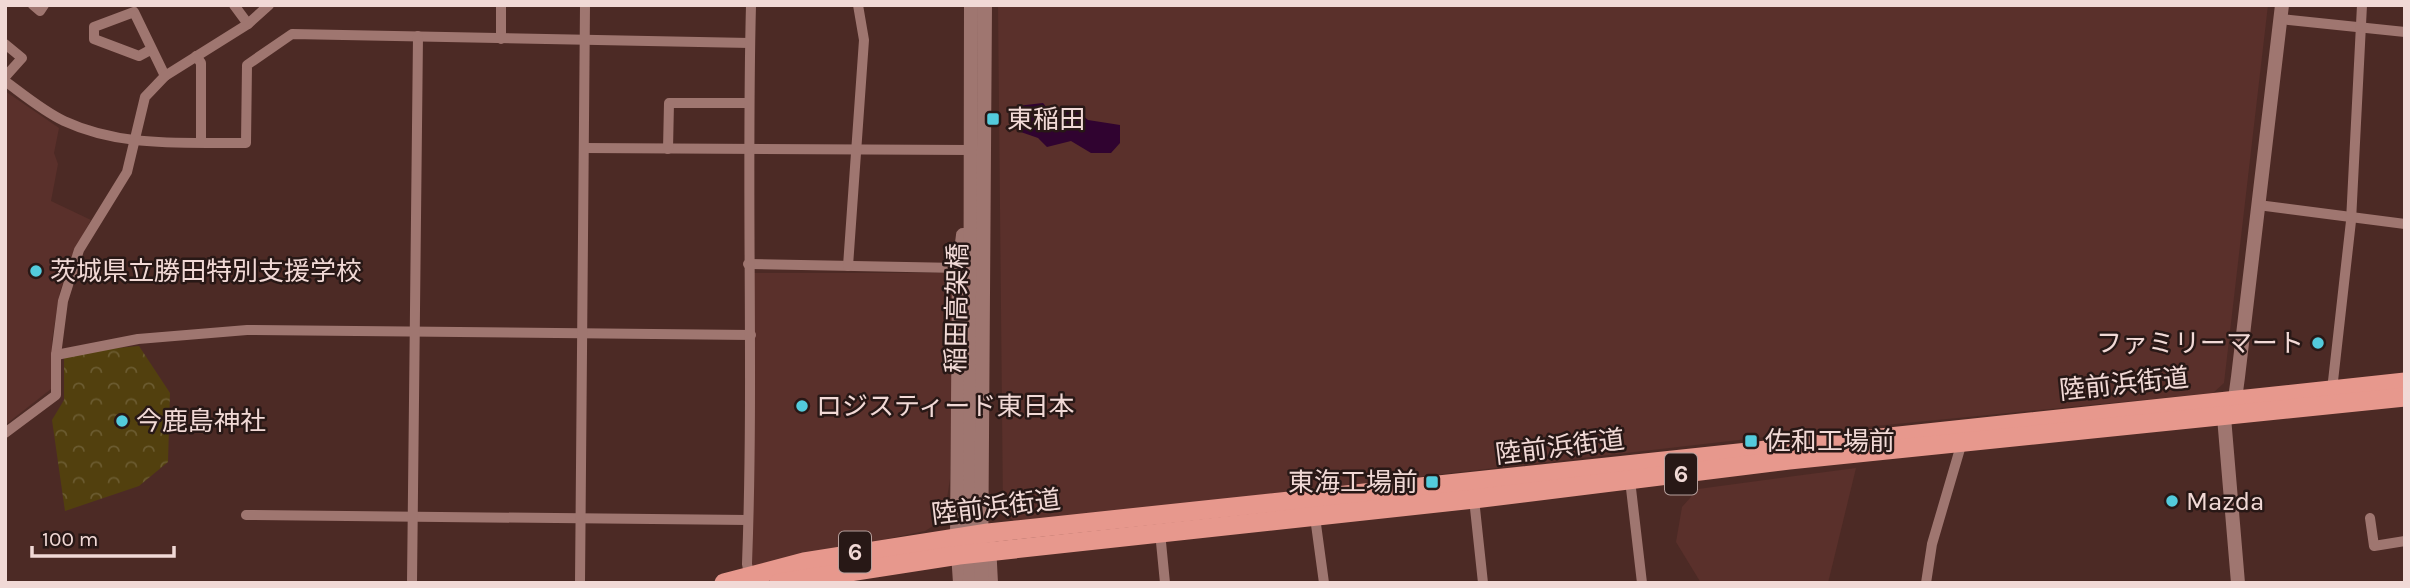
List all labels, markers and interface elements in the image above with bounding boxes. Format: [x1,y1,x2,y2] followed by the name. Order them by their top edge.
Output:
[1007,104,1085,135] place label: 東稲田
[985,111,1001,127] marker: 東稲田
[940,243,974,373] street label: 稲田高架橋
[50,256,362,287] place label: 茨城県立勝田特別支援学校
[28,263,44,279] marker: 茨城県立勝田特別支援学校
[2096,328,2304,359] place label: ファミリーマート
[2310,335,2326,351] marker: ファミリーマート
[2058,362,2190,406] street label: 陸前浜街道
[816,391,1074,422] place label: ロジスティード東日本
[794,398,810,414] marker: ロジスティード東日本
[136,406,266,437] place label: 今鹿島神社
[114,413,130,429] marker: 今鹿島神社
[1494,424,1626,470] street label: 陸前浜街道
[1765,426,1895,457] place label: 佐和工場前
[1743,433,1759,449] marker: 佐和工場前
[1665,453,1697,494] road number: 6
[1288,467,1418,498] place label: 東海工場前
[1424,474,1440,490] marker: 東海工場前
[930,484,1062,530] street label: 陸前浜街道
[2186,486,2264,517] place label: Mazda
[2164,493,2180,509] marker: Mazda
[32,514,173,558] scale bar
[42,527,99,551] text: 100 m
[839,532,871,572] road number: 6

